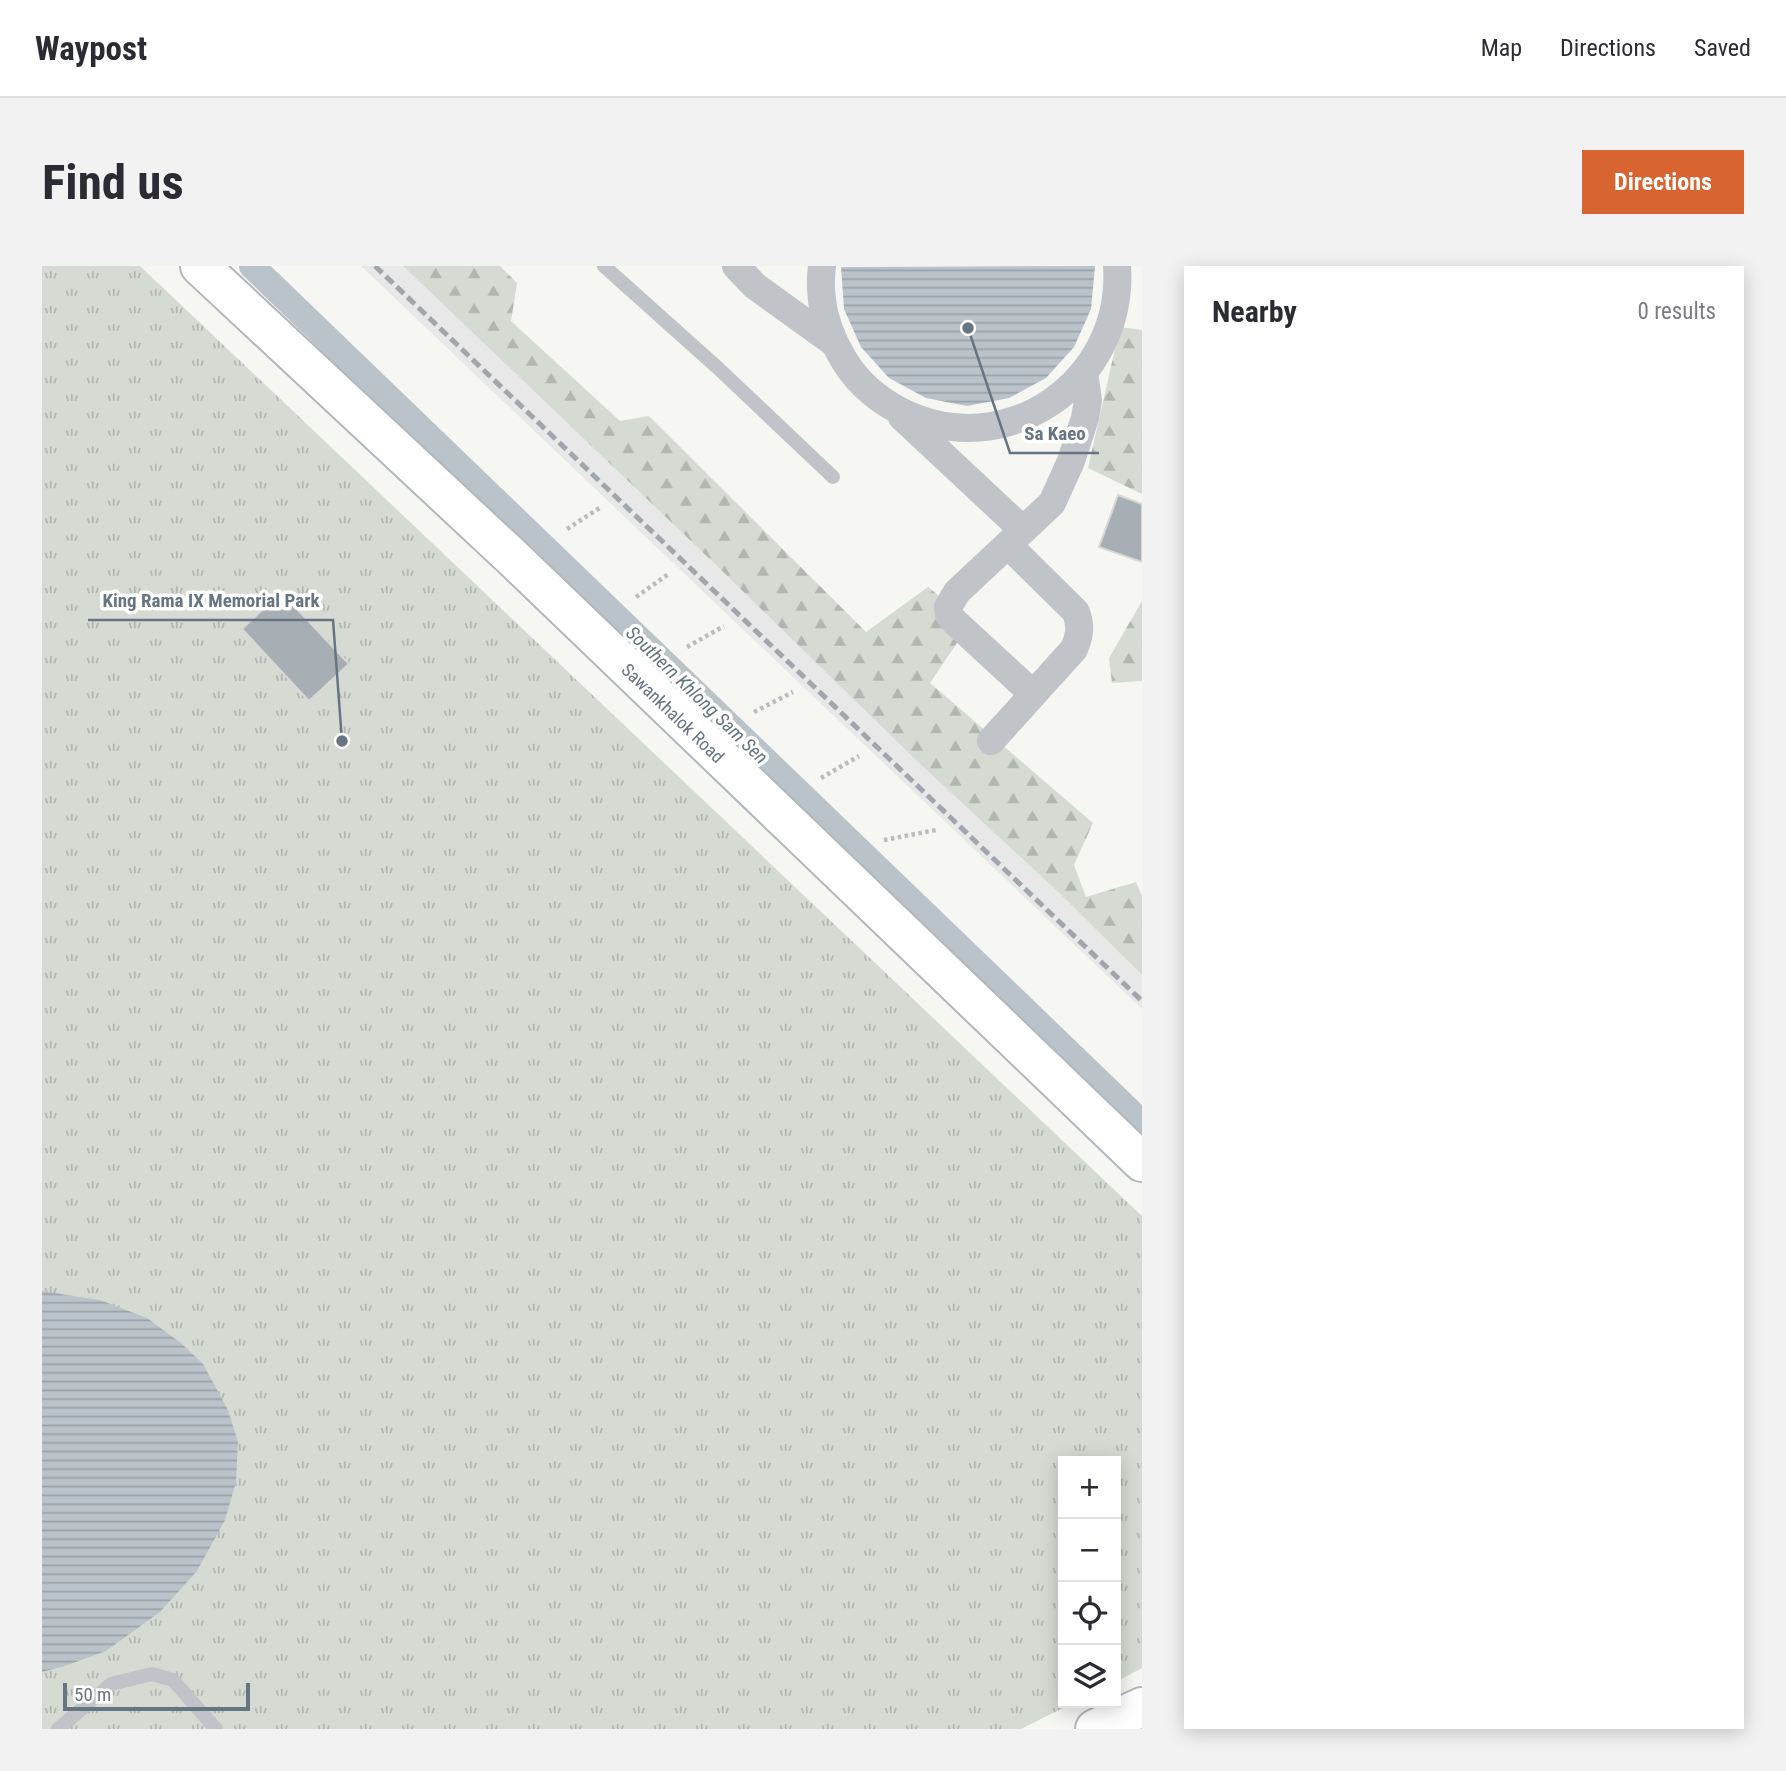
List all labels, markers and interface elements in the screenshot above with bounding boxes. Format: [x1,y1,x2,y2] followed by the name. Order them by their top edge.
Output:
[35,29,147,68] text: Waypost
[1481,34,1522,62] text: Map
[1560,34,1656,62] text: Directions
[1694,34,1751,62] text: Saved
[1582,150,1744,214] button: Directions
[42,154,184,211] text: Find us
[1212,294,1297,329] text: Nearby
[1638,298,1716,325] text: 0 results
[1010,413,1099,453] callout: Sa Kaeo
[1024,422,1086,445] text: Sa Kaeo
[88,580,333,620] callout: King Rama IX Memorial Park
[102,589,320,612] text: King Rama IX Memorial Park
[621,621,773,769] water label: Southern Khlong Sam Sen
[618,659,728,767] street label: Sawankhalok Road
[1058,1456,1121,1708] map controls
[1058,1456,1121,1519] button: +
[1058,1519,1121,1582] button: −
[1058,1582,1121,1645] button: locate
[1058,1645,1121,1708] button: layers
[63,1680,250,1712] scale bar
[74,1683,111,1706] text: 50 m

